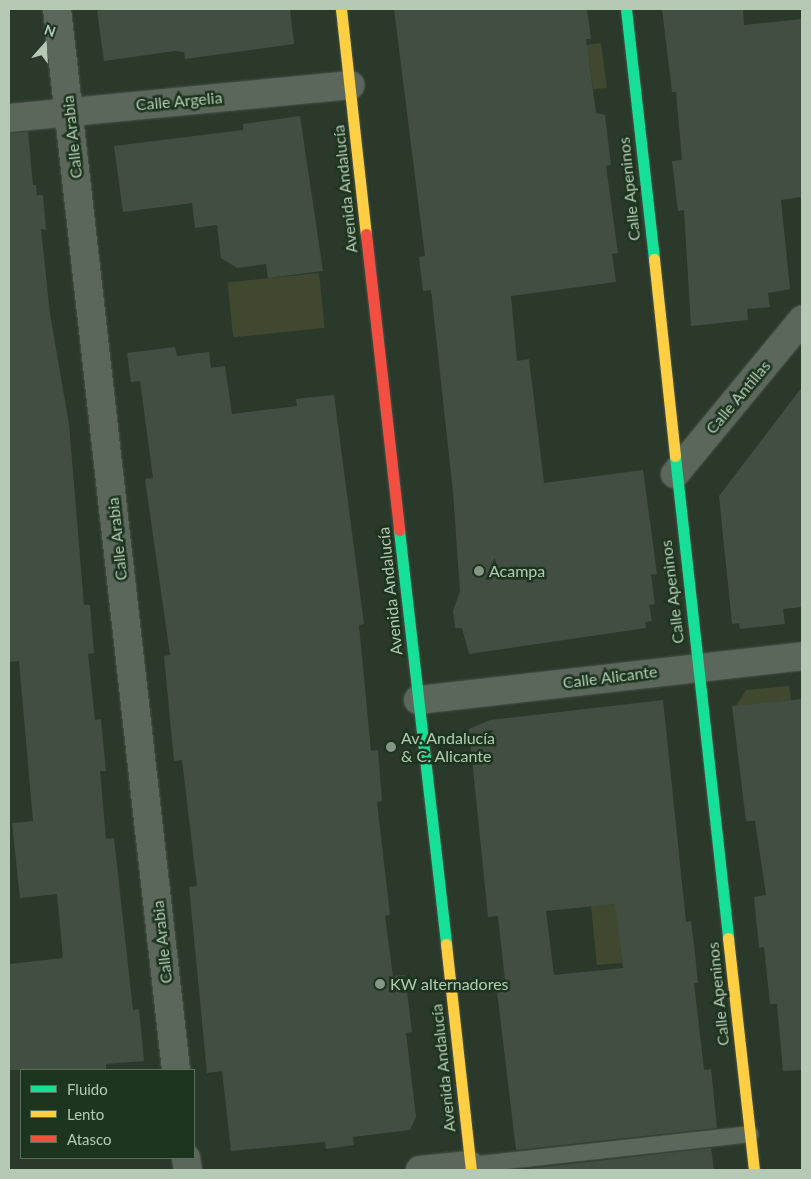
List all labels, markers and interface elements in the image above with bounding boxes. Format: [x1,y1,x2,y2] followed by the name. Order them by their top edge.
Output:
[20,20,70,70] north arrow
[42,21,58,40] text: N
[135,88,223,114] street label: Calle Argelia
[58,94,86,180] street label: Calle Arabia
[329,124,361,254] street label: Avenida Andalucía
[614,136,644,242] street label: Calle Apeninos
[702,356,774,438] street label: Calle Antillas
[103,496,131,582] street label: Calle Arabia
[374,526,406,656] street label: Avenida Andalucía
[656,539,688,645] street label: Calle Apeninos
[489,561,545,581] place label: Acampa
[473,565,485,577] marker: Acampa
[561,662,659,692] street label: Calle Alicante
[401,728,496,766] place label: Av. Andalucía & C. Alicante
[385,741,397,753] marker: Av. Andalucía & C. Alicante
[148,899,176,985] street label: Calle Arabia
[703,941,733,1047] street label: Calle Apeninos
[390,974,509,994] place label: KW alternadores
[374,978,386,990] marker: KW alternadores
[427,1003,459,1133] street label: Avenida Andalucía
[20,1069,195,1159] legend
[67,1080,108,1098] text: Fluido
[67,1105,104,1123] text: Lento
[67,1130,112,1148] text: Atasco

